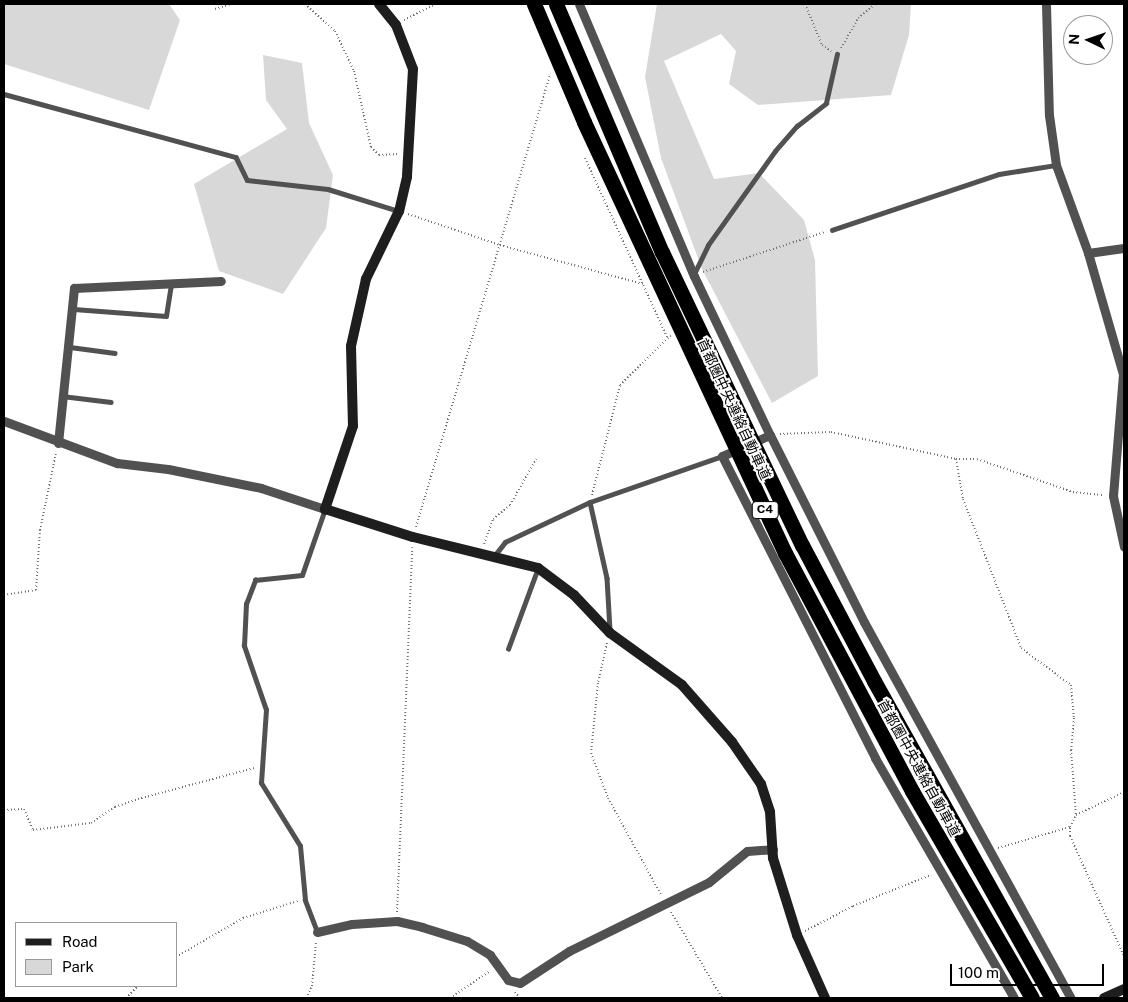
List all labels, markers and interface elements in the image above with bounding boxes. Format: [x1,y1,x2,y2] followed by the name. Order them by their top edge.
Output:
[1063,15,1113,65] north arrow
[1066,33,1082,45] text: N
[694,336,774,482] street label: 首都圏中央連絡自動車道
[751,500,779,520] road number: C4
[874,697,964,839] street label: 首都圏中央連絡自動車道
[15,922,178,987] legend
[62,933,98,950] text: Road
[953,954,1107,986] scale bar
[62,958,94,975] text: Park
[958,964,999,981] text: 100 m

